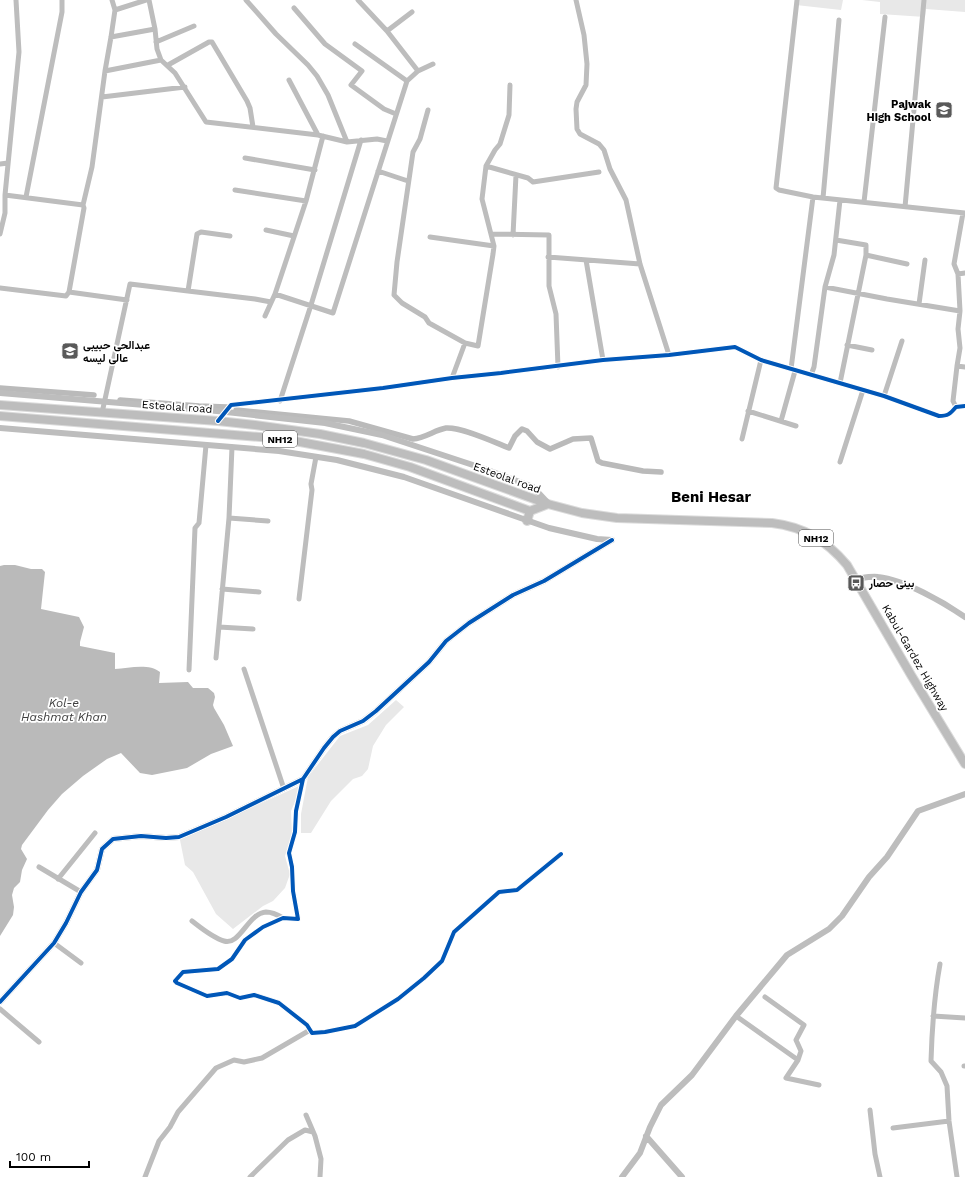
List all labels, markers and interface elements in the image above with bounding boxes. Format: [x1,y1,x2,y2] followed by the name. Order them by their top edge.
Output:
[867,98,931,124] place label: Pajwak High School
[934,100,954,120] school or university icon: Pajwak High School
[83,339,150,365] place label: عبدالحی حبیبی عالی لیسه
[60,341,80,361] school or university icon: عبدالحی حبیبی عالی لیسه
[141,398,213,416] street label: Esteolal road
[263,431,297,447] road number: NH12
[472,460,542,496] street label: Esteolal road
[671,488,751,506] district label: Beni Hesar
[799,530,833,546] road number: NH12
[846,573,866,593] bus stop icon: بینی حصار
[868,577,914,590] place label: بینی حصار
[879,602,951,714] street label: Kabul-Gardez Highway
[21,696,107,724] water label: Kol-e Hashmat Khan
[10,1143,89,1169] scale bar
[16,1150,51,1164] text: 100 m

